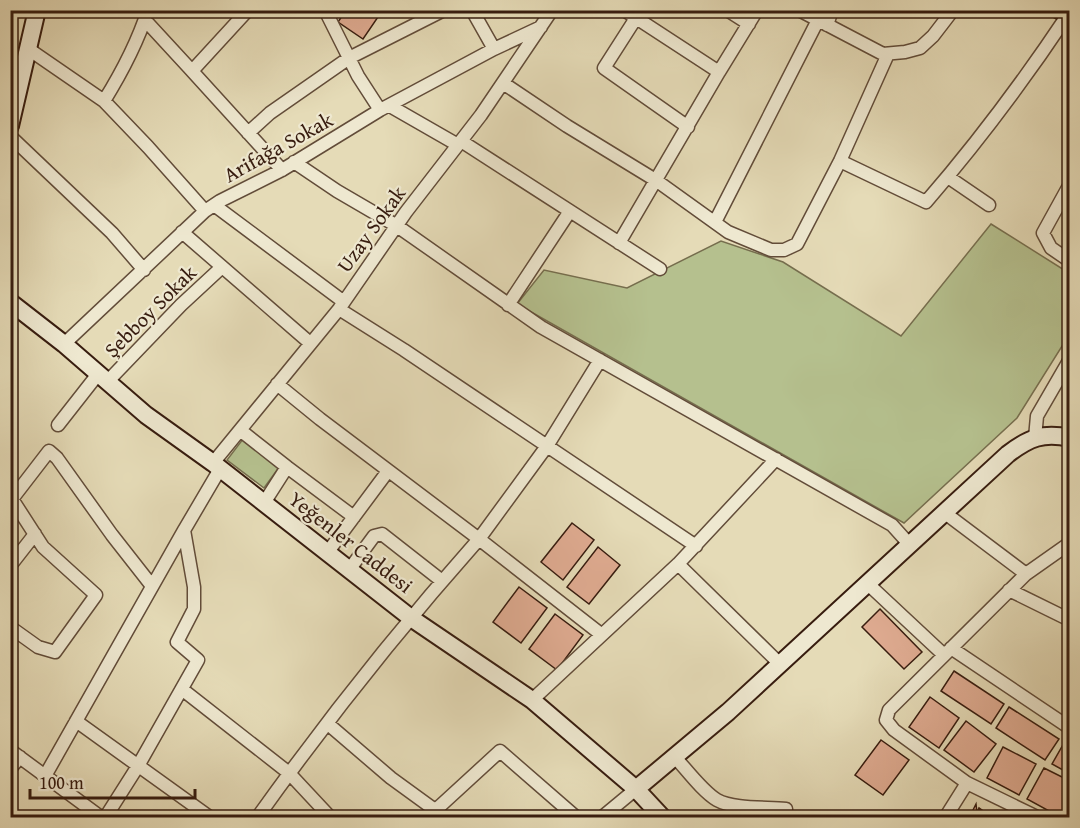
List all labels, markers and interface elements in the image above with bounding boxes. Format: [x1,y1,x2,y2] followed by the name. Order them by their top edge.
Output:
[217,104,339,190] street label: Arifağa Sokak
[329,179,413,279] street label: Uzay Sokak
[97,257,204,364] street label: Şebboy Sokak
[282,484,420,601] street label: Yeğenler Caddesi
[30,762,195,800] scale bar
[39,769,84,796] text: 100 m

